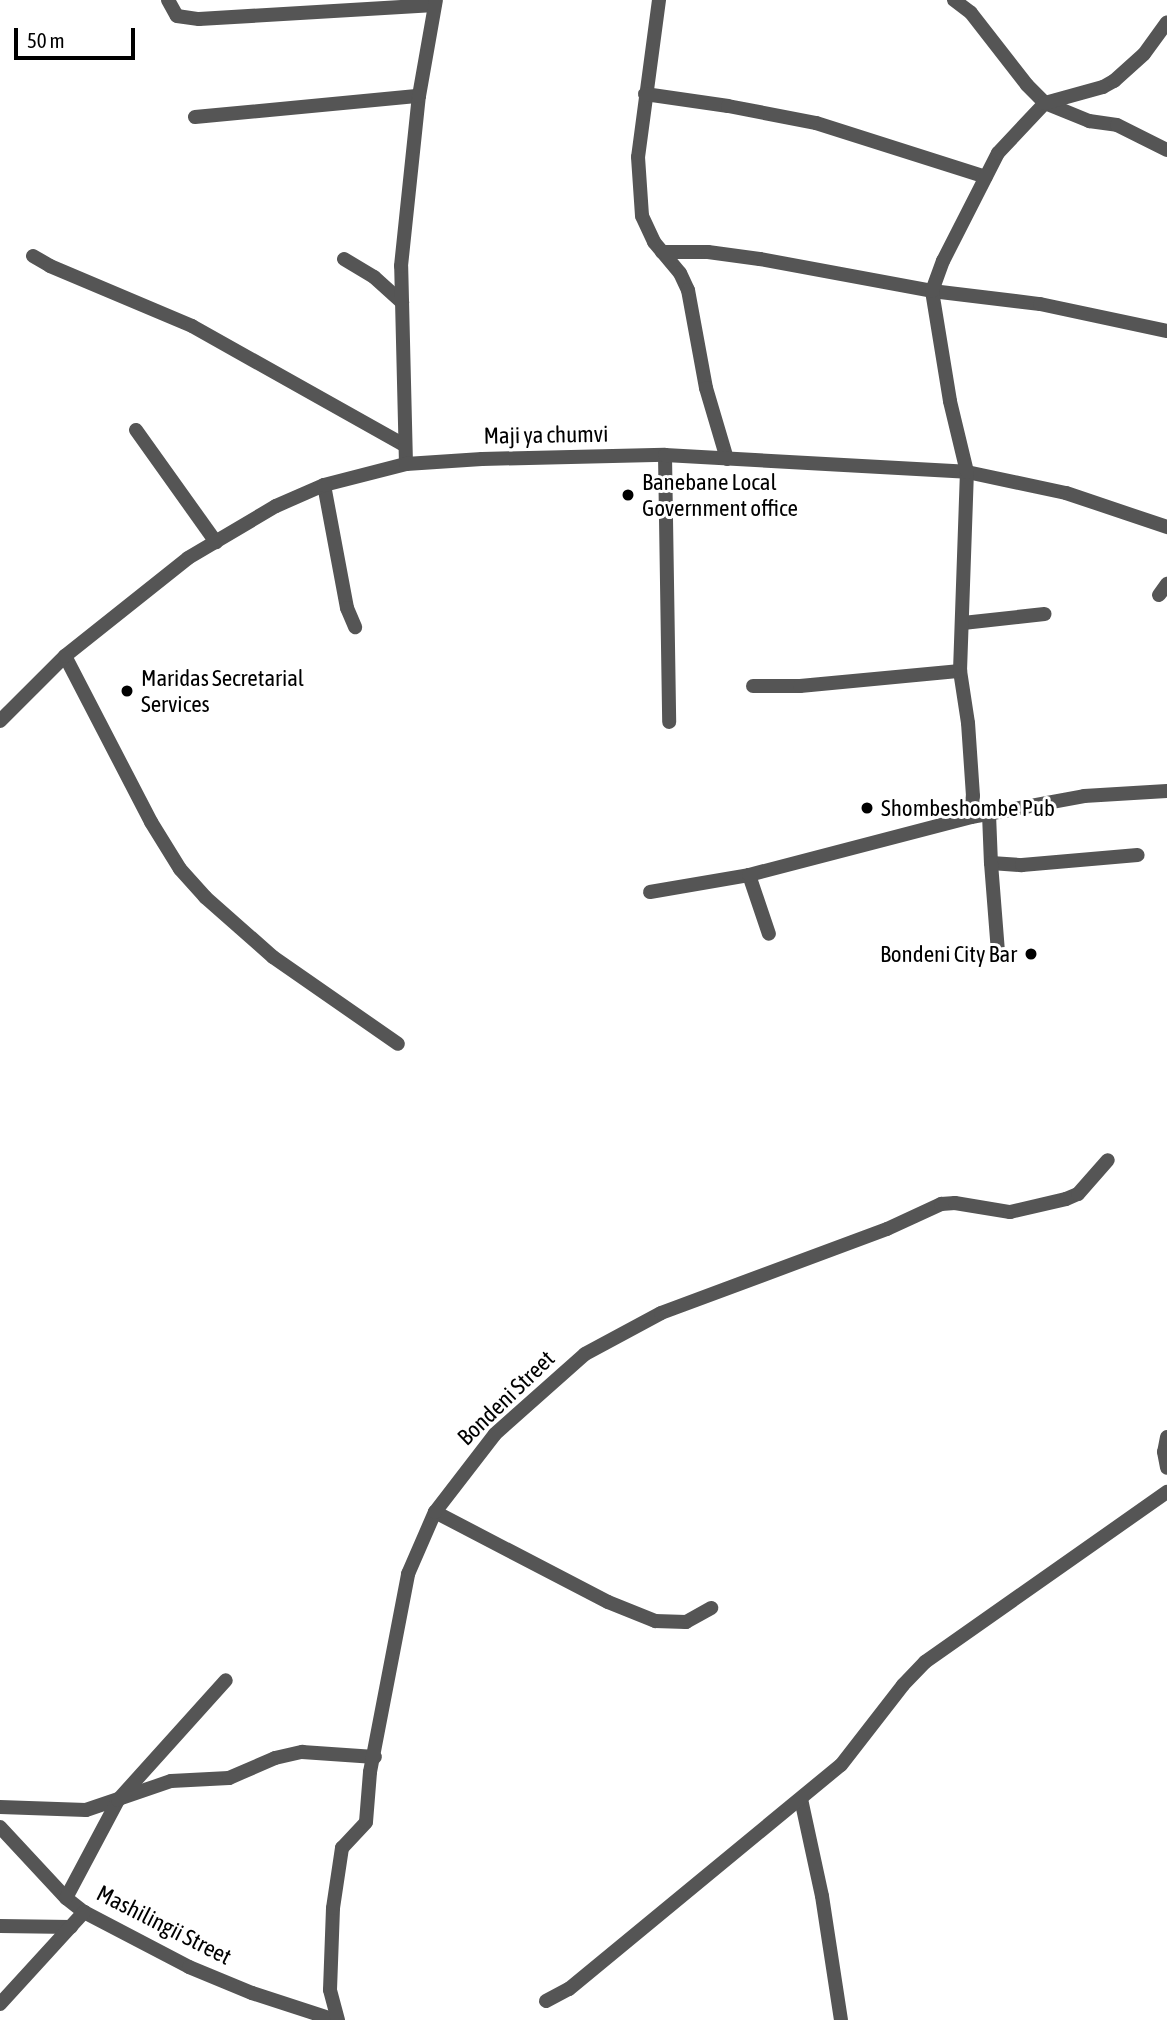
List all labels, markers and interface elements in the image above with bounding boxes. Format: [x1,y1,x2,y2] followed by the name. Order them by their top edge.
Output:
[18,14,138,58] scale bar
[27,28,65,52] text: 50 m
[483,420,609,450] street label: Maji ya chumvi
[642,468,798,522] place label: Banebane Local Government office
[620,487,636,503] marker: Banebane Local Government office
[141,664,304,718] place label: Maridas Secretarial Services
[119,683,135,699] marker: Maridas Secretarial Services
[881,794,1055,822] place label: Shombeshombe Pub
[859,800,875,816] marker: Shombeshombe Pub
[880,940,1017,968] place label: Bondeni City Bar
[1023,946,1039,962] marker: Bondeni City Bar
[452,1345,560,1451] street label: Bondeni Street
[92,1879,236,1971] street label: Mashilingii Street

